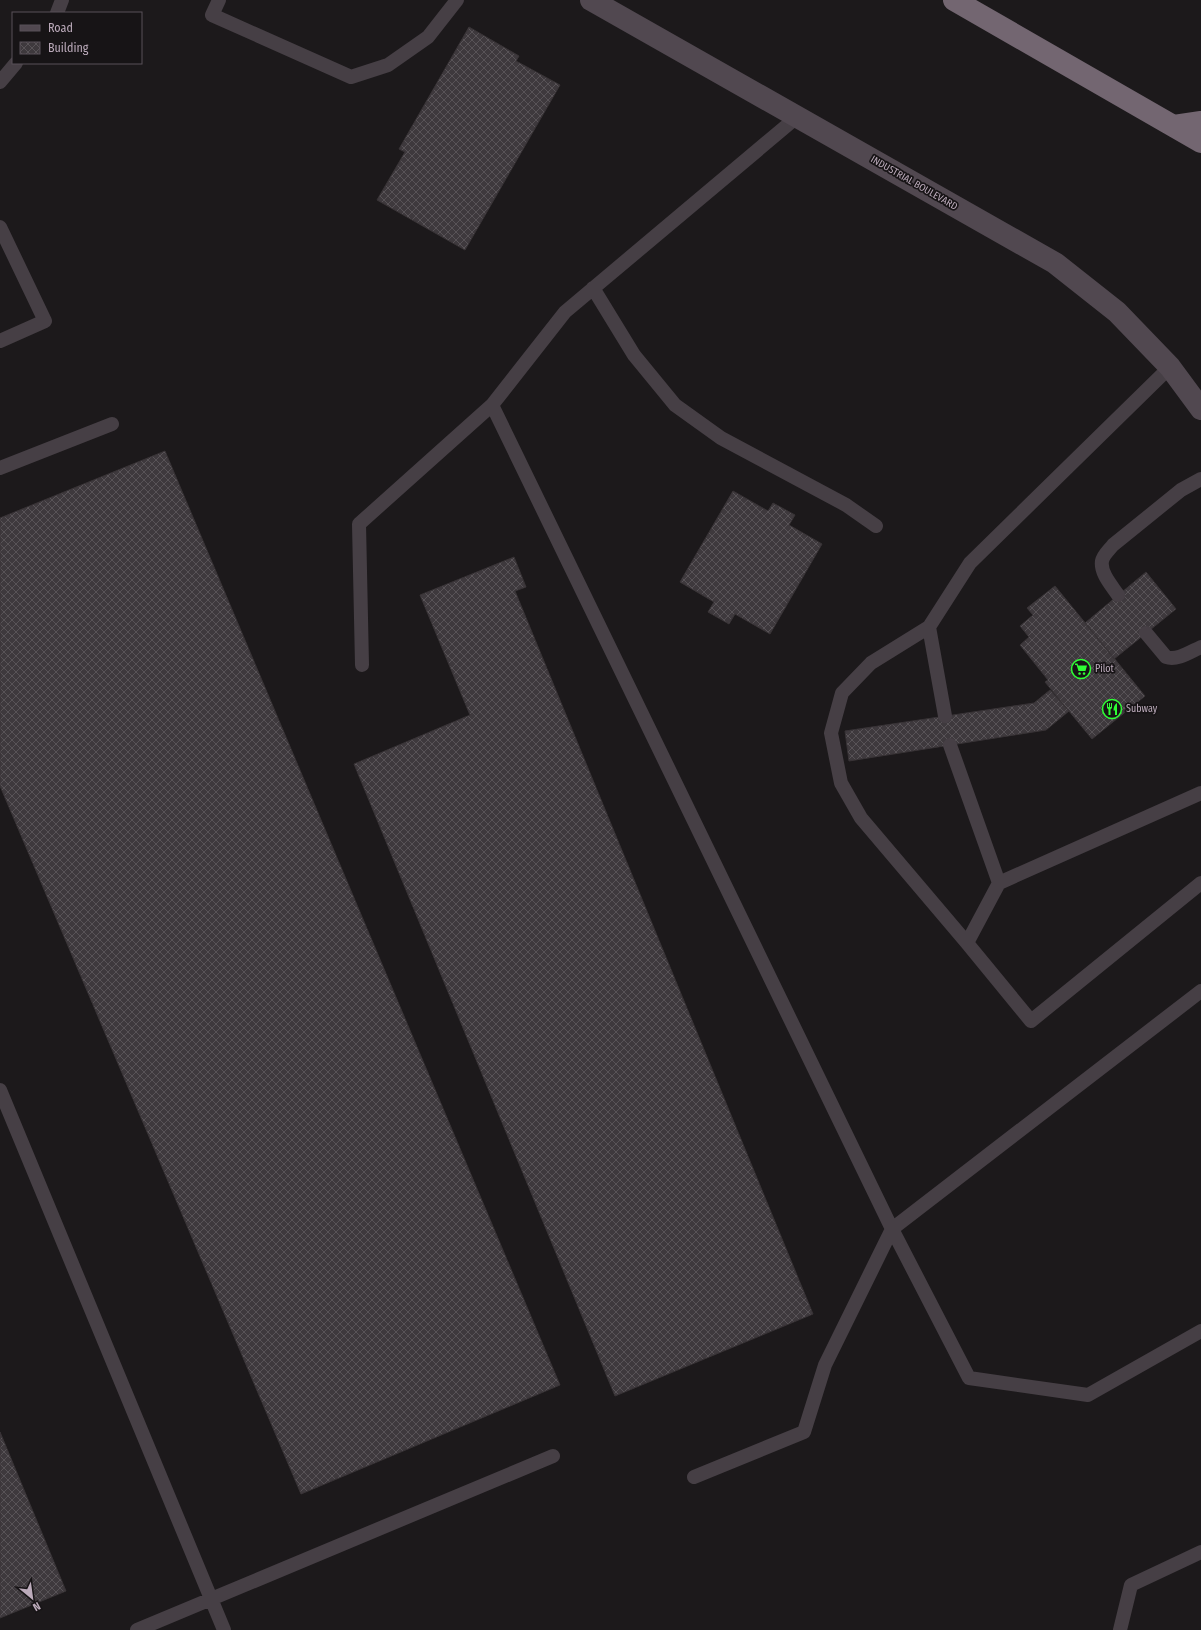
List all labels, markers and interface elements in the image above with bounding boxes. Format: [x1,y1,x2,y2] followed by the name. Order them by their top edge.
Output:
[12,12,142,64] legend
[48,21,73,35] text: Road
[48,41,89,55] text: Building
[869,153,960,213] street label: INDUSTRIAL BOULEVARD
[1070,658,1092,680] supermarket icon: Pilot
[1095,663,1115,675] place label: Pilot
[1101,698,1123,720] restaurant icon: Subway
[1126,703,1158,715] place label: Subway
[12,1578,52,1618] north arrow
[31,1599,43,1614] text: N

